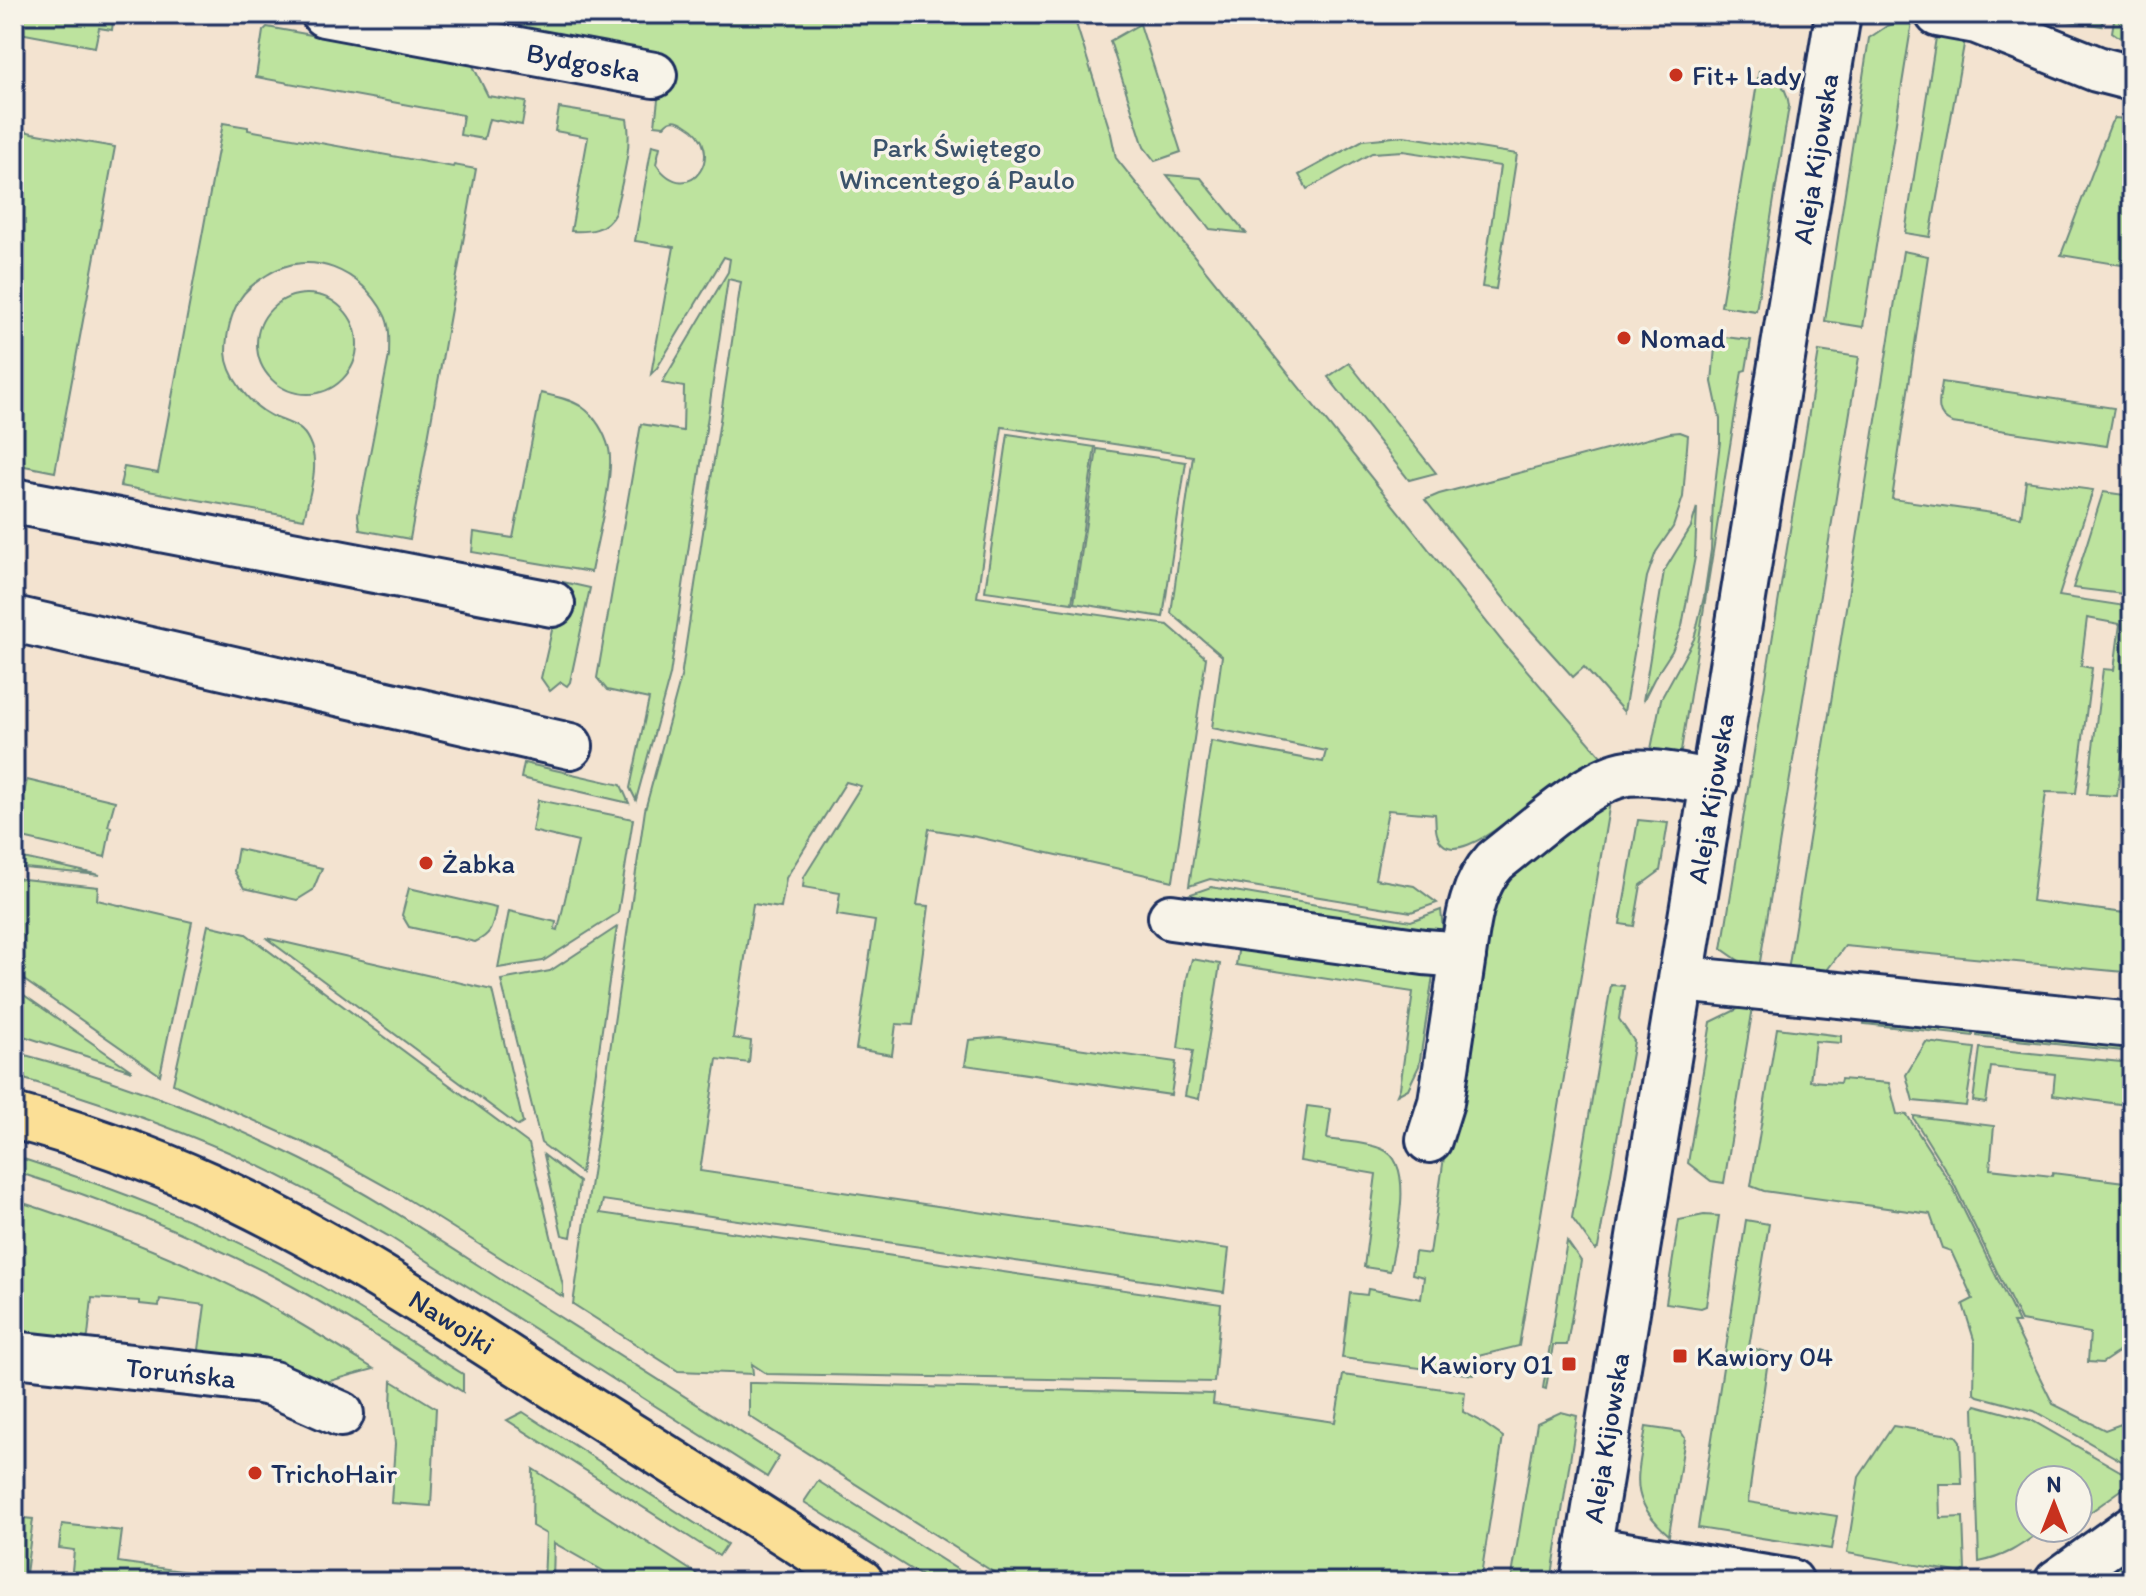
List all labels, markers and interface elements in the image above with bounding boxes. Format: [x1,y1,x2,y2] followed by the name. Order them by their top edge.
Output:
[524,35,644,89] street label: Bydgoska
[1692,58,1802,92] place label: Fit+ Lady
[1667,66,1685,84] marker: Fit+ Lady
[1785,71,1845,247] street label: Aleja Kijowska
[839,130,1075,196] park label: Park Świętego Wincentego á Paulo
[1640,321,1726,355] place label: Nomad
[1615,329,1633,347] marker: Nomad
[1680,710,1741,886] street label: Aleja Kijowska
[442,846,515,880] place label: Żabka
[417,854,435,872] marker: Żabka
[403,1282,501,1361] street label: Nawojki
[1696,1339,1833,1373] place label: Kawiory 04
[1420,1347,1553,1381] place label: Kawiory 01
[1671,1347,1689,1365] marker: Kawiory 04
[124,1349,238,1395] street label: Toruńska
[1576,1350,1636,1526] street label: Aleja Kijowska
[1560,1355,1578,1373] marker: Kawiory 01
[271,1456,397,1490] place label: TrichoHair
[246,1464,264,1482] marker: TrichoHair
[2014,1464,2094,1544] north arrow
[2047,1471,2061,1498] text: N

